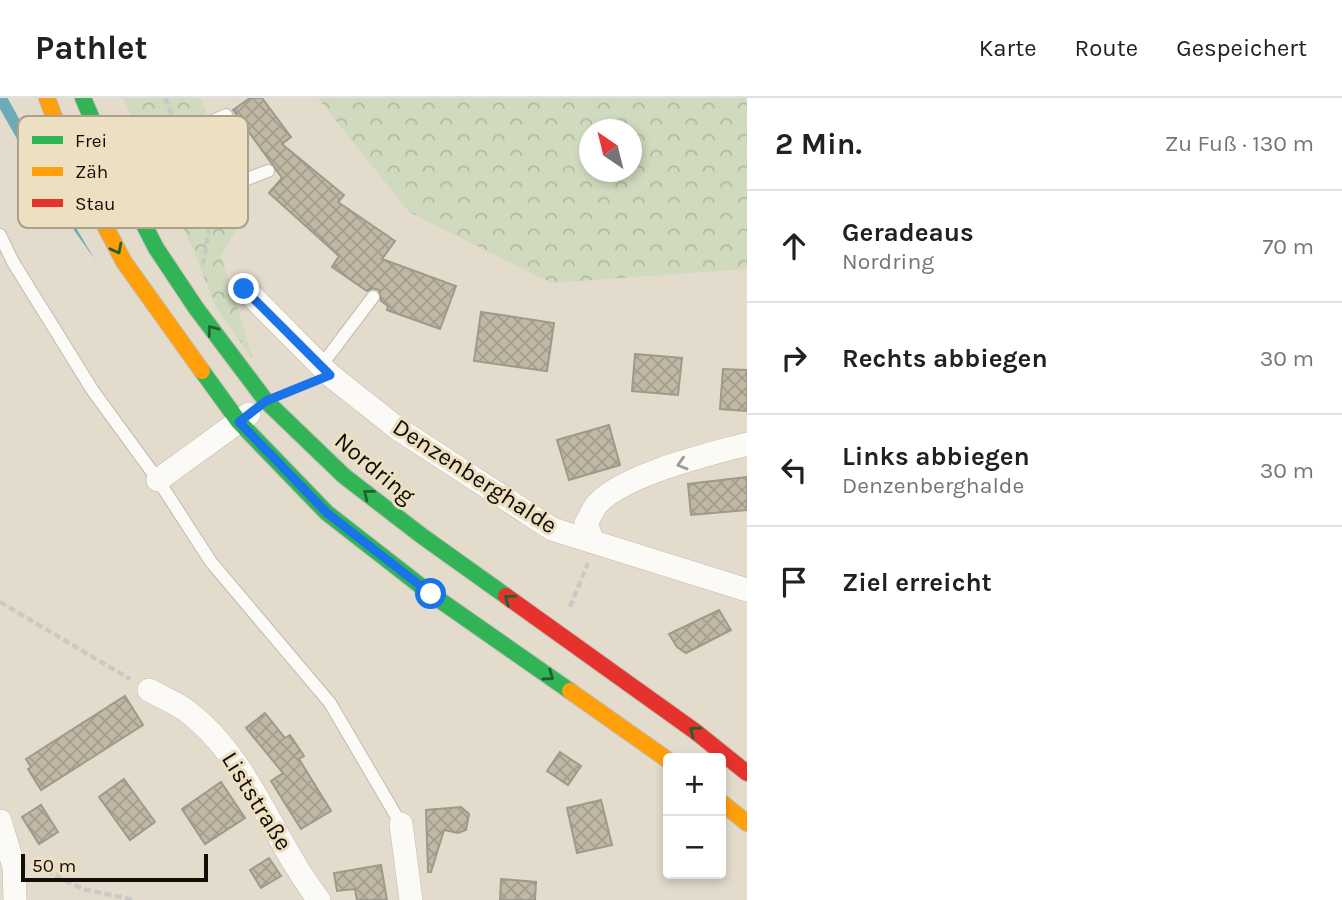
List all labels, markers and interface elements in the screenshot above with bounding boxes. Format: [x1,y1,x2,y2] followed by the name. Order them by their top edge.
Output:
[35,29,148,67] text: Pathlet
[979,34,1037,62] text: Karte
[1075,34,1138,62] text: Route
[1176,34,1307,62] text: Gespeichert
[18,116,248,228] legend
[579,119,642,182] north arrow
[775,126,862,162] text: 2 Min.
[75,130,107,152] text: Frei
[1165,130,1314,157] text: Zu Fuß · 130 m
[75,161,108,183] text: Zäh
[75,193,116,215] text: Stau
[842,217,974,248] text: Geradeaus
[775,227,813,265] icon: ahead
[1263,233,1314,260] text: 70 m
[109,241,122,254] one-way arrow
[842,248,934,275] text: Nordring
[228,273,259,304] route end
[208,325,220,338] one-way arrow
[775,339,813,377] icon: right
[842,343,1048,374] text: Rechts abbiegen
[1260,345,1314,372] text: 30 m
[388,412,562,540] street label: Denzenberghalde
[329,426,421,510] street label: Nordring
[842,441,1030,472] text: Links abbiegen
[775,451,813,489] icon: left
[676,455,688,470] one-way arrow
[1260,457,1314,484] text: 30 m
[842,472,1024,499] text: Denzenberghalde
[363,490,375,503] one-way arrow
[775,563,813,601] icon: arrive
[842,567,992,598] text: Ziel erreicht
[415,578,446,609] route start
[504,594,517,607] one-way arrow
[541,668,554,680] one-way arrow
[689,726,702,739] one-way arrow
[216,747,298,855] street label: Liststraße
[663,753,726,879] map controls
[663,753,726,816] button: +
[663,816,726,879] button: −
[21,851,208,883] scale bar
[32,855,76,877] text: 50 m

